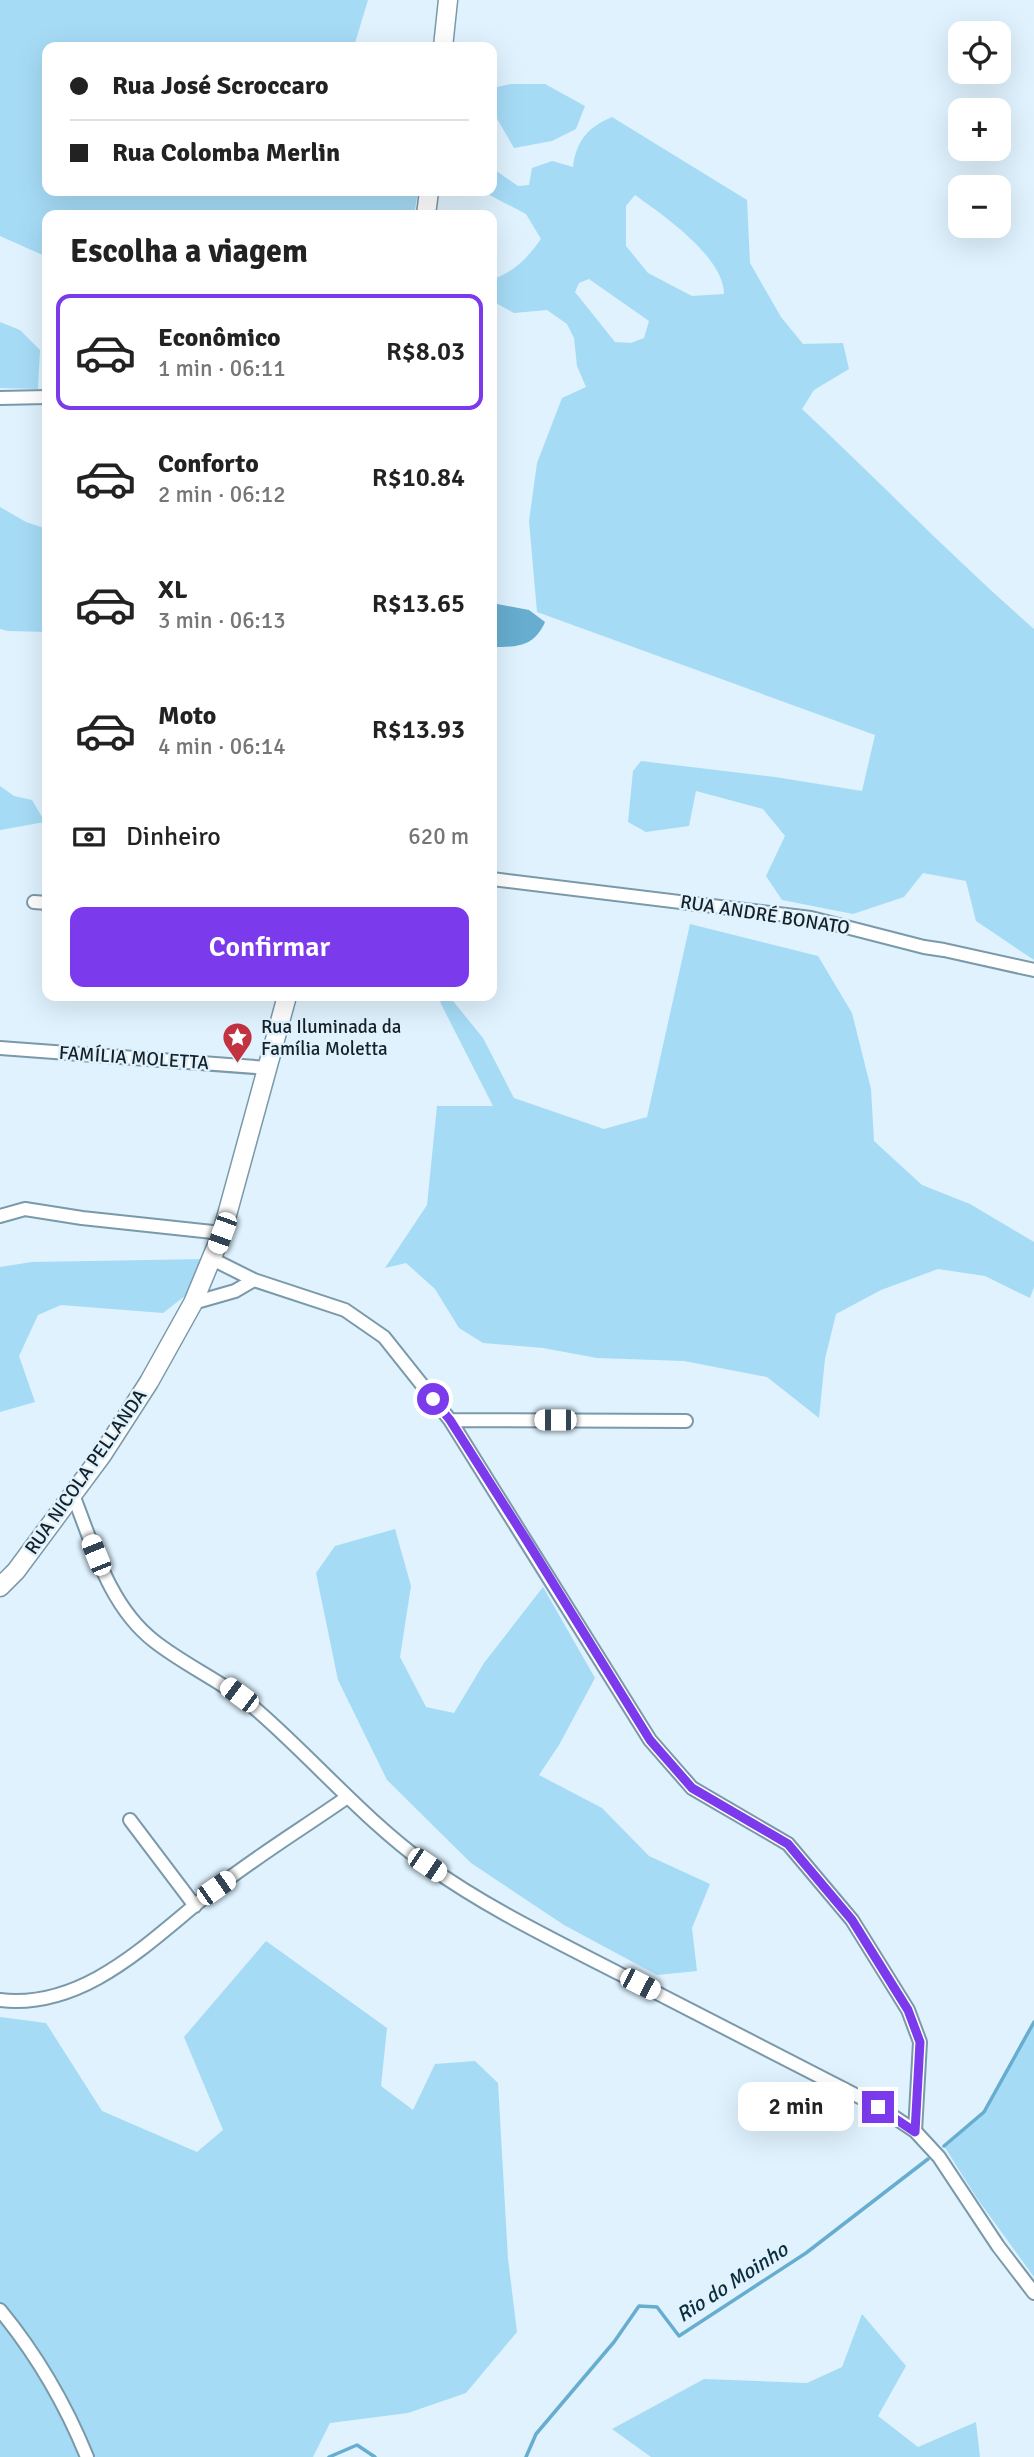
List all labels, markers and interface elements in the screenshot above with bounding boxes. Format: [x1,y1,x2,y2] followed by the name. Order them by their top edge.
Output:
[948,21,1011,238] map controls
[948,21,1011,84] button: locate
[112,70,328,102] text: Rua José Scroccaro
[948,98,1011,161] button: +
[112,137,340,169] text: Rua Colomba Merlin
[948,175,1011,238] button: −
[70,232,308,271] text: Escolha a viagem
[74,321,137,384] icon: car
[158,322,281,354] text: Econômico
[386,336,465,368] text: R$8.03
[158,354,286,383] text: 1 min · 06:11
[74,447,137,510] icon: car
[158,448,259,480] text: Conforto
[372,462,465,494] text: R$10.84
[158,480,286,509] text: 2 min · 06:12
[74,573,137,636] icon: car
[158,574,188,606] text: XL
[372,588,465,620] text: R$13.65
[158,606,286,635] text: 3 min · 06:13
[74,699,137,762] icon: car
[158,700,216,732] text: Moto
[372,714,465,746] text: R$13.93
[158,732,286,761] text: 4 min · 06:14
[70,818,108,856] icon: cash
[126,821,221,853] text: Dinheiro
[408,822,469,851] text: 620 m
[679,890,851,940] street label: RUA ANDRÉ BONATO
[70,907,469,987] button: Confirmar
[261,1015,401,1061] place label: Rua Iluminada da Família Moletta
[221,1021,255,1065] place icon: Rua Iluminada da Família Moletta
[58,1041,210,1075] street label: FAMÍLIA MOLETTA
[205,1210,240,1256] car
[417,1383,449,1415] route start
[20,1384,152,1559] street label: RUA NICOLA PELLANDA
[535,1410,577,1431] car
[79,1532,114,1578] car
[216,1674,263,1716] car
[404,1845,451,1885] car
[193,1867,240,1909] car
[617,1965,664,2003] car
[738,2082,854,2132] callout: 2 min
[862,2091,894,2123] route end
[768,2092,824,2121] text: 2 min
[671,2236,794,2328] water label: Rio do Moinho

